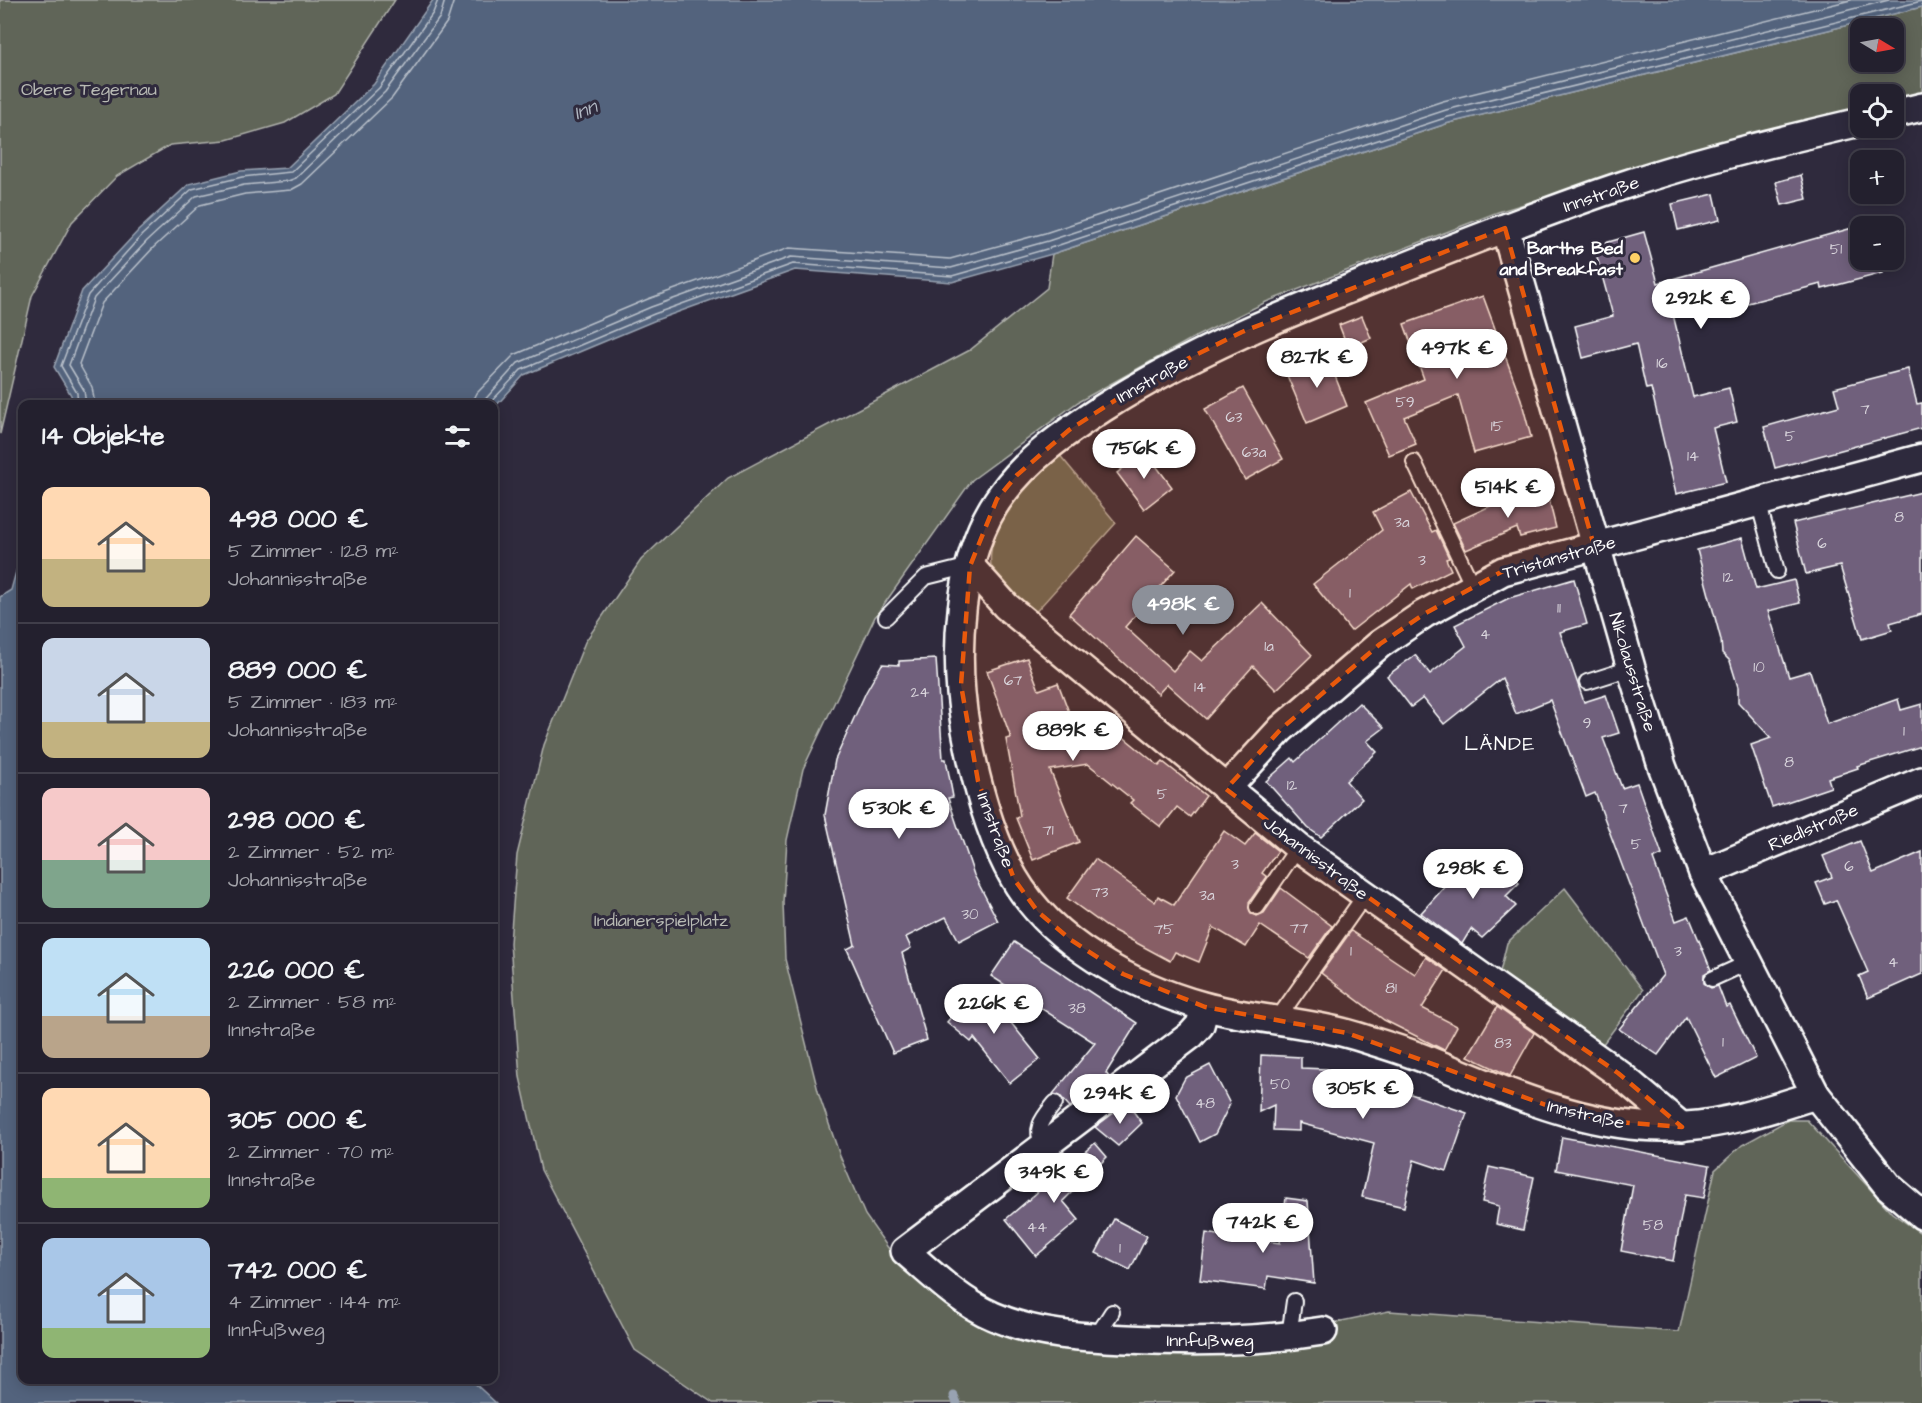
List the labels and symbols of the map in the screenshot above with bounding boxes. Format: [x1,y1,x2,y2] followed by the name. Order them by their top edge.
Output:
[1850,18,1904,72] north arrow
[21,77,157,103] park label: Obere Tegernau
[569,92,603,127] water label: Inn
[1560,170,1643,219] street label: Innstraße
[1499,236,1624,282] place label: Barths Bed and Breakfast
[1830,239,1842,260] house number: 51
[1628,251,1642,265] marker: Barths Bed and Breakfast
[1652,279,1750,330] pin: 292K €
[1408,329,1506,380] pin: 497K €
[1268,338,1366,389] pin: 827K €
[1112,349,1193,409] street label: Innstraße
[1656,353,1668,374] house number: 16
[1395,392,1415,413] house number: 59
[1860,399,1870,420] house number: 7
[1225,407,1243,428] house number: 63
[1491,416,1504,437] house number: 15
[1785,426,1796,447] house number: 5
[1095,429,1193,480] pin: 756K €
[1242,442,1267,463] house number: 63a
[1687,446,1699,467] house number: 14
[1459,468,1557,519] pin: 514K €
[1894,507,1904,528] house number: 8
[1394,512,1410,533] house number: 3a
[1500,529,1619,586] street label: Tristanstraße
[1817,533,1827,554] house number: 6
[1418,550,1426,571] house number: 3
[1723,567,1734,588] house number: 12
[1349,583,1351,604] house number: 1
[1134,585,1232,636] pin: 498K €
[1557,598,1561,619] house number: 11
[1603,610,1663,735] street label: Nikolausstraße
[1480,624,1490,645] house number: 4
[1264,636,1274,657] house number: 1a
[1753,657,1765,678] house number: 10
[1004,670,1022,691] house number: 67
[1194,677,1206,698] house number: 14
[911,682,929,703] house number: 24
[1024,711,1122,762] pin: 889K €
[1583,713,1591,734] house number: 9
[1903,721,1905,742] house number: 1
[1464,730,1536,758] district label: LÄNDE
[1784,752,1794,773] house number: 8
[1287,775,1298,796] house number: 12
[1157,784,1168,805] house number: 5
[850,789,948,840] pin: 530K €
[970,789,1021,872] street label: Innstraße
[1764,797,1862,858] street label: Riedlstraße
[1618,798,1628,819] house number: 7
[1258,811,1374,906] street label: Johannisstraße
[1042,820,1054,841] house number: 71
[1631,834,1642,855] house number: 5
[1424,849,1522,900] pin: 298K €
[1231,854,1239,875] house number: 3
[1844,856,1854,877] house number: 6
[1092,882,1109,903] house number: 73
[1199,885,1215,906] house number: 3a
[961,904,979,925] house number: 30
[594,908,728,933] park label: Indianerspielplatz
[1290,918,1308,939] house number: 77
[1154,919,1174,940] house number: 75
[1350,941,1352,962] house number: 1
[1674,941,1682,962] house number: 3
[1888,952,1898,973] house number: 4
[1385,978,1397,999] house number: 81
[945,984,1043,1035] pin: 226K €
[1068,998,1086,1019] house number: 38
[1722,1032,1724,1053] house number: 1
[1494,1033,1512,1054] house number: 83
[1314,1069,1412,1120] pin: 305K €
[1071,1074,1169,1125] pin: 294K €
[1270,1074,1291,1095] house number: 50
[1195,1093,1215,1114] house number: 48
[1545,1093,1627,1136] street label: Innstraße
[1005,1153,1103,1204] pin: 349K €
[1214,1203,1312,1254] pin: 742K €
[1643,1215,1663,1236] house number: 58
[1027,1217,1047,1238] house number: 44
[1119,1238,1121,1259] house number: 1
[1167,1328,1253,1354] street label: Innfußweg

